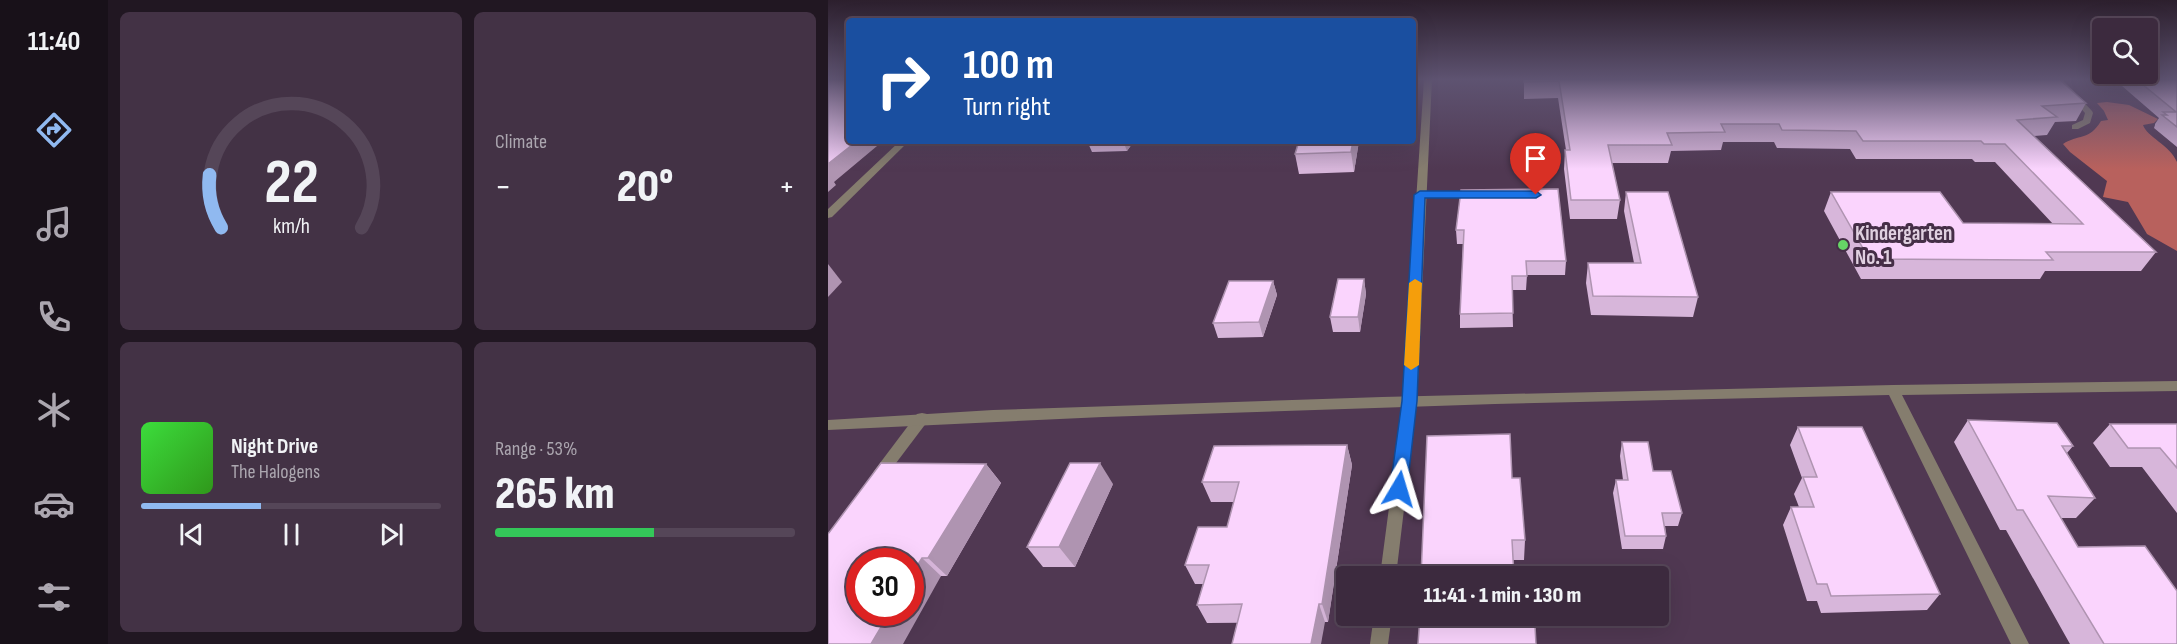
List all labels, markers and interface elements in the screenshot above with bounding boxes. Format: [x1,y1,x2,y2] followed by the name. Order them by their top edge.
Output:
[2092,18,2158,84] map controls
[2092,18,2158,84] button: search
[28,26,80,58] text: 11:40
[963,40,1054,91] text: 100 m
[864,42,942,120] icon: right
[963,91,1050,123] text: Turn right
[33,109,75,151] icon: directions
[495,130,547,154] text: Climate
[1510,133,1561,195] pin
[1519,142,1552,175] icon: arrive
[264,146,318,221] text: 22
[617,160,673,215] text: 20°
[495,167,511,207] text: −
[779,167,795,207] text: +
[33,203,75,245] icon: music
[272,214,310,239] text: km/h
[1855,221,1952,270] place label: Kindergarten No. 1
[1836,238,1850,252] marker: Kindergarten No. 1
[33,296,75,338] icon: phone
[33,389,75,431] icon: climate
[231,433,318,460] text: Night Drive
[495,437,577,461] text: Range · 53%
[1367,457,1431,521] position arrow
[231,460,320,484] text: The Halogens
[495,467,615,522] text: 265 km
[33,483,75,525] icon: car
[175,518,208,551] icon: previous
[275,518,308,551] icon: pause
[375,518,408,551] icon: next
[846,548,924,626] speed limit sign: 30
[33,576,75,618] icon: filters
[1424,582,1581,609] text: 11:41 · 1 min · 130 m

